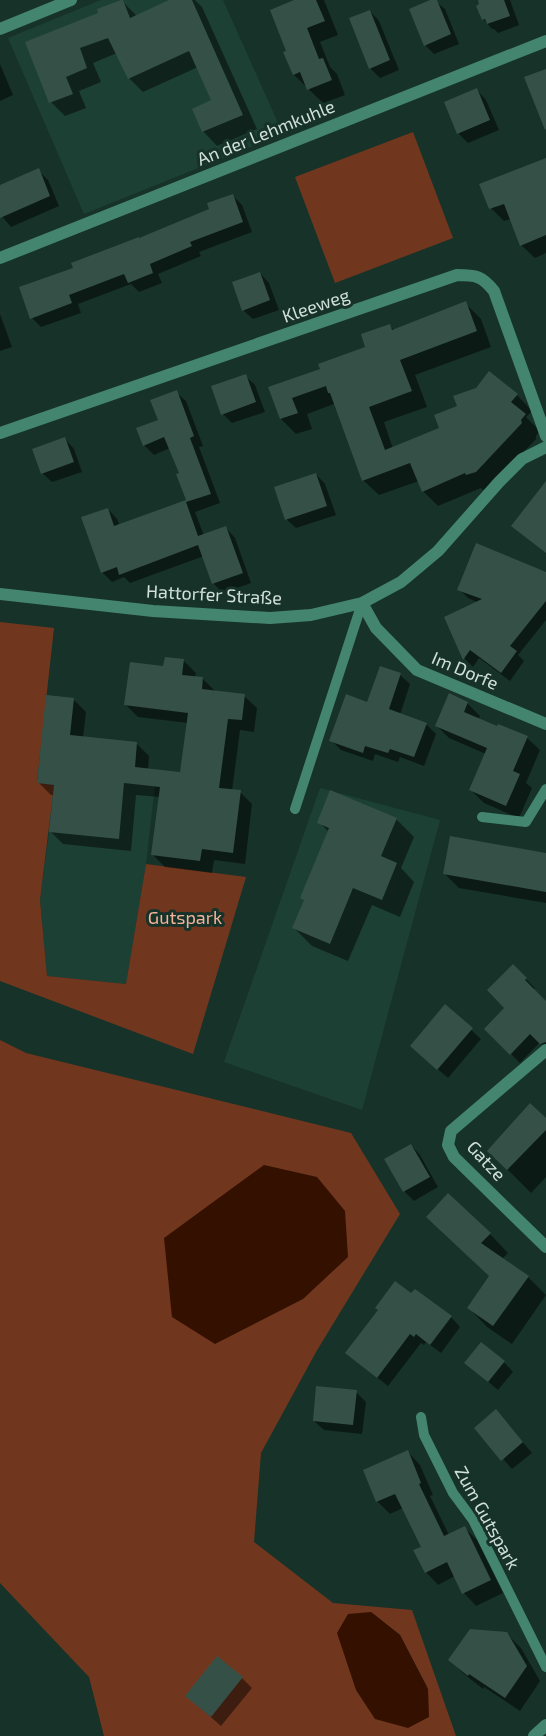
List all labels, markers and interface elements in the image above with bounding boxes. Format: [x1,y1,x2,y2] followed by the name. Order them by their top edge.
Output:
[194,94,338,170] street label: An der Lehmkuhle
[279,283,352,327] street label: Kleeweg
[146,579,283,609] street label: Hattorfer Straße
[429,646,502,694] street label: Im Dorfe
[148,906,222,928] park label: Gutspark
[463,1136,511,1185] street label: Gatze
[450,1462,525,1573] street label: Zum Gutspark

